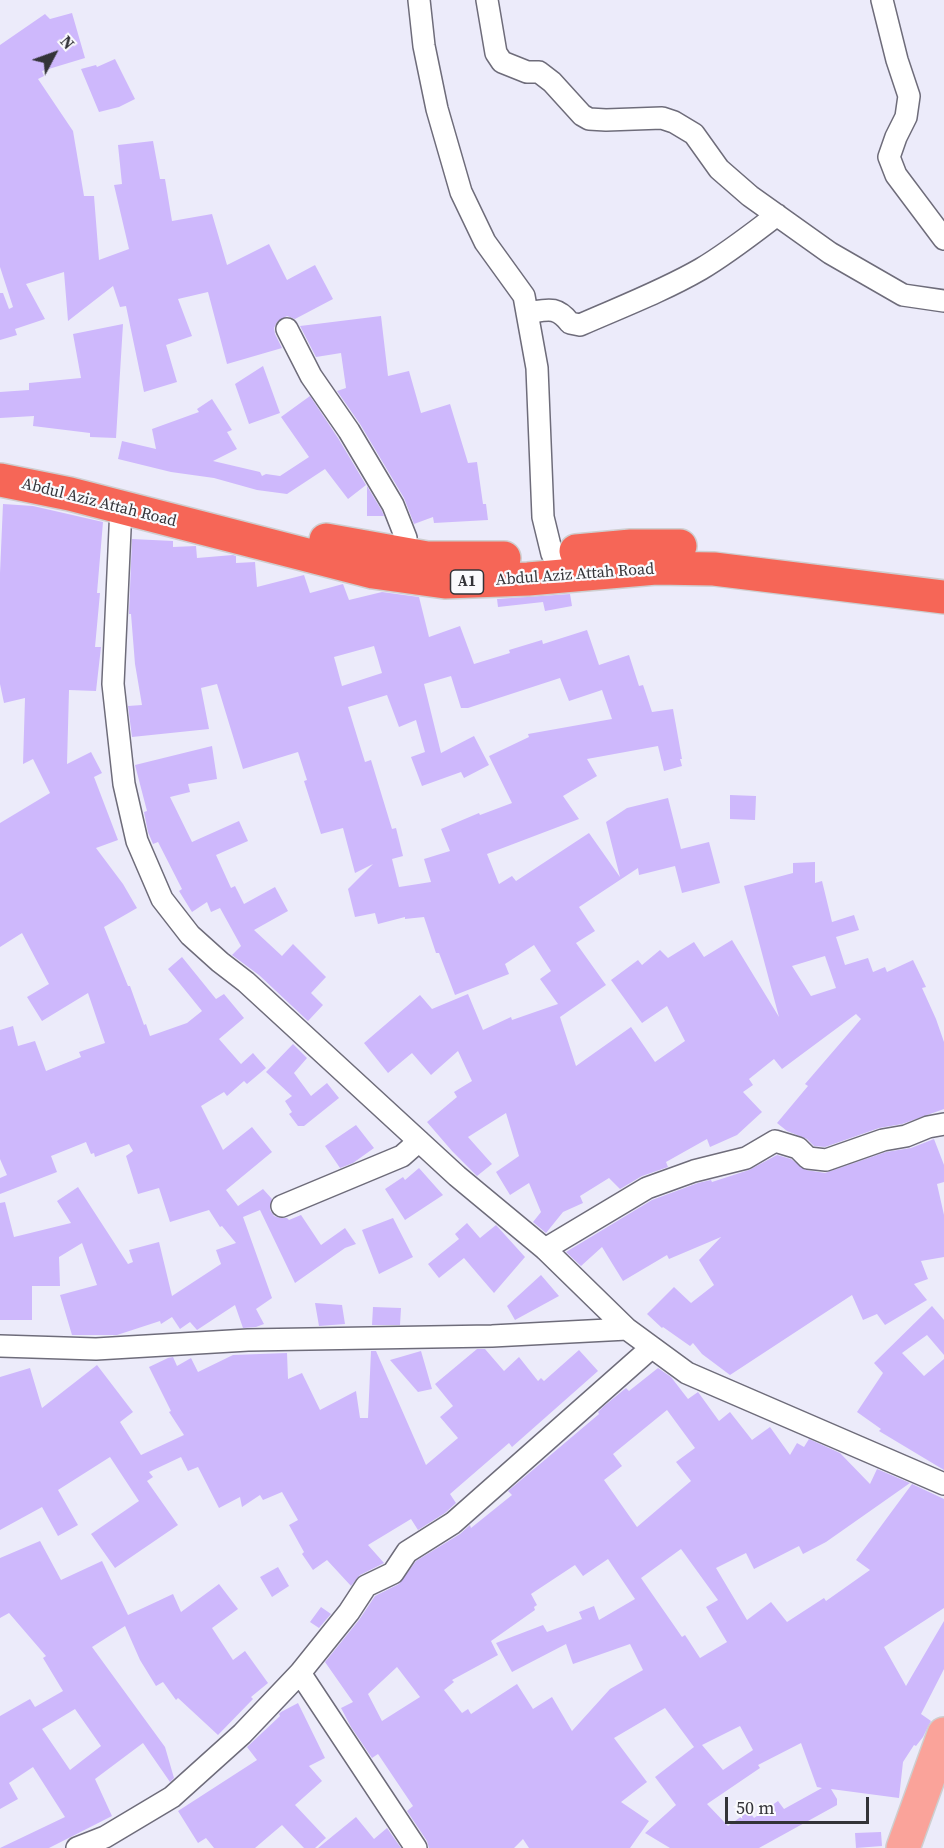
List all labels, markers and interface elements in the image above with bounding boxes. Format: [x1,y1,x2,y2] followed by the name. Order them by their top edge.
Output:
[24,24,84,84] north arrow
[55,31,80,54] text: N
[20,474,178,532] street label: Abdul Aziz Attah Road
[495,560,655,590] street label: Abdul Aziz Attah Road
[450,570,484,594] road number: A1
[728,1785,872,1823] scale bar
[736,1795,774,1820] text: 50 m

